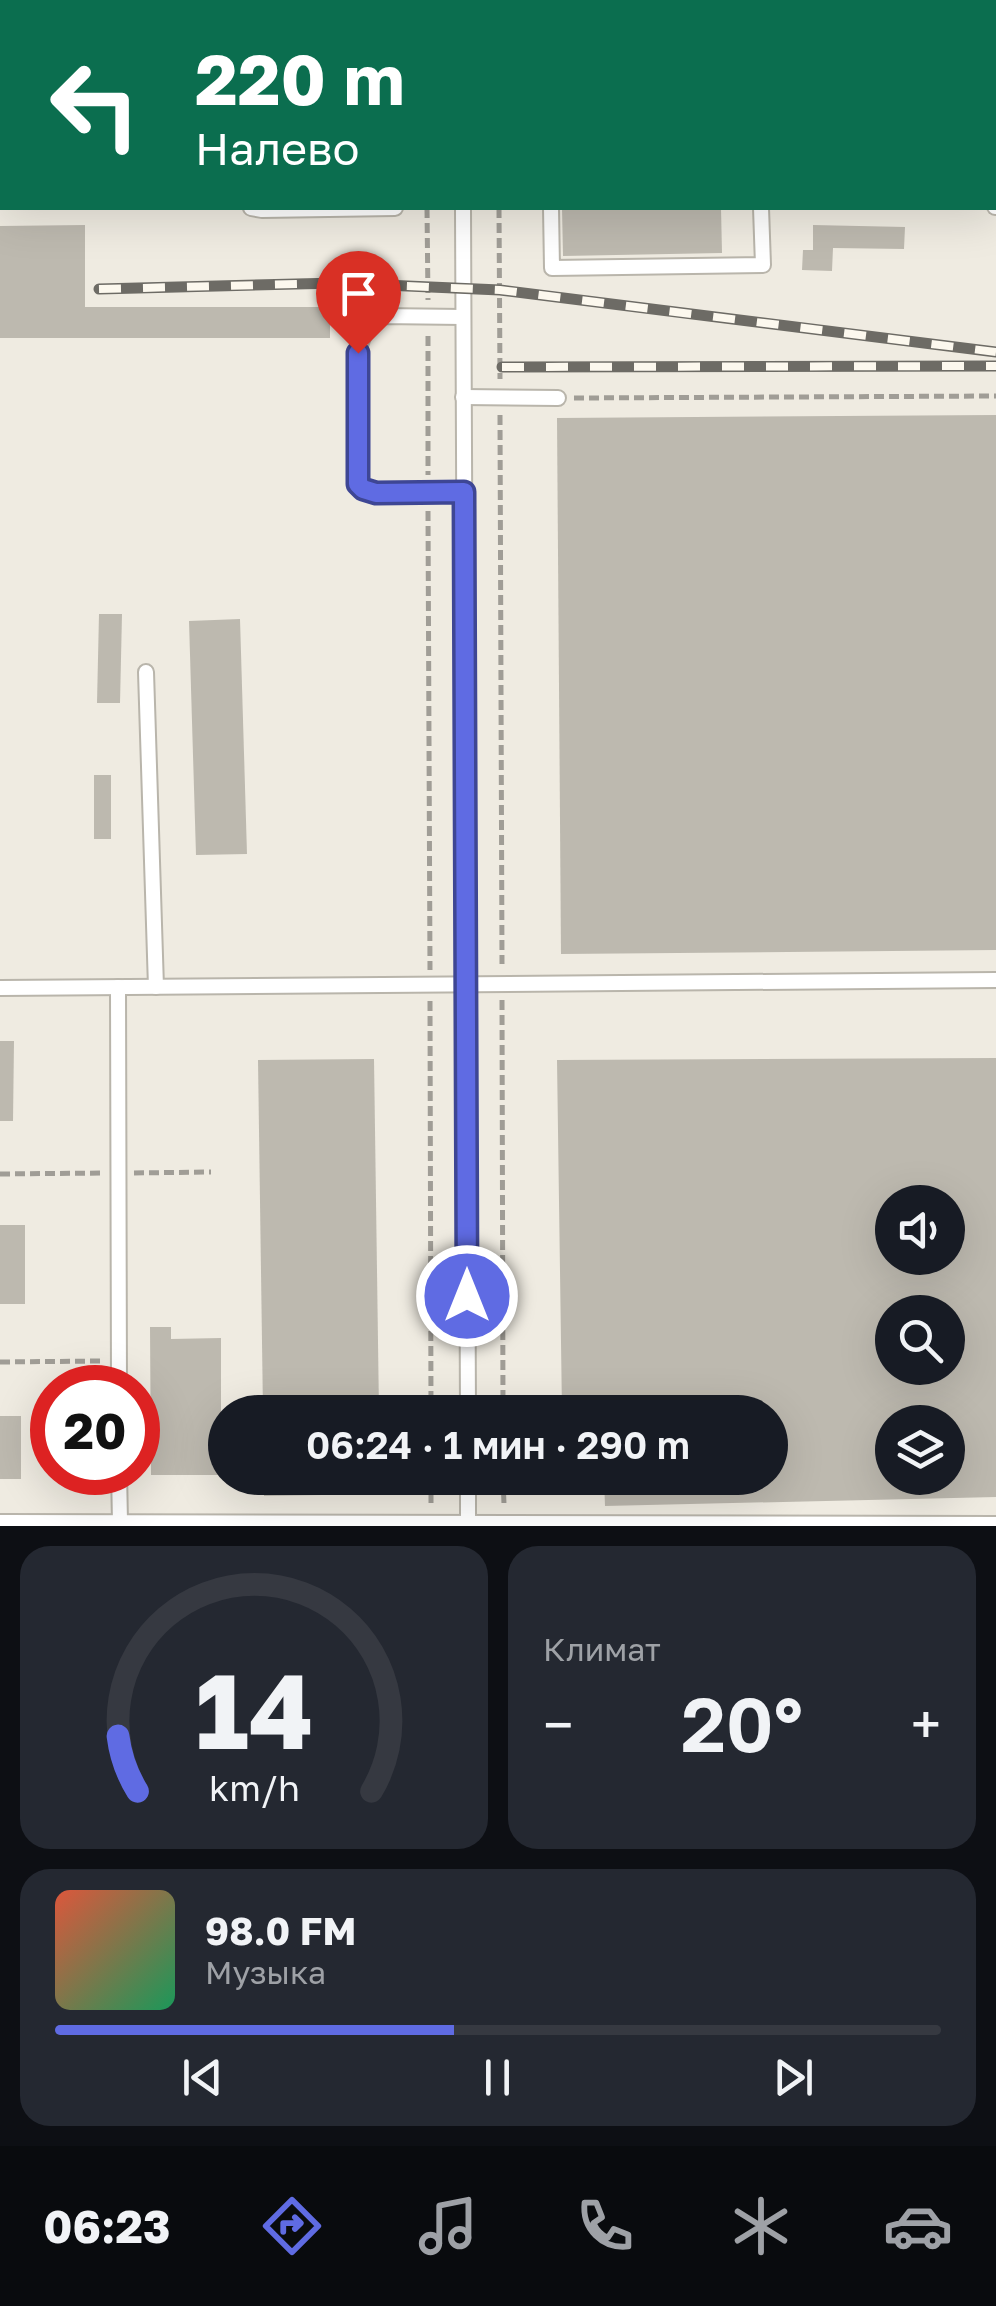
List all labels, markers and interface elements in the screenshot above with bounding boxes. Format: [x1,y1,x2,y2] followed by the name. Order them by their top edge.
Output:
[195,36,405,120] text: 220 m
[30,40,160,170] icon: left
[195,121,359,175] text: Налево
[316,251,401,354] pin
[331,266,386,321] icon: arrive
[875,1185,965,1495] map controls
[875,1185,965,1275] button: sound
[415,1244,519,1348] position arrow
[875,1295,965,1385] button: search
[30,1365,160,1495] speed limit sign: 20
[875,1405,965,1495] button: layers
[306,1422,690,1467] text: 06:24 · 1 мин · 290 m
[543,1630,661,1668] text: Климат
[195,1647,313,1772] text: 14
[681,1678,803,1769] text: 20°
[543,1691,573,1757] text: −
[911,1691,941,1757] text: +
[209,1766,299,1809] text: km/h
[205,1908,356,1953] text: 98.0 FM
[205,1953,326,1991] text: Музыка
[175,2050,230,2105] icon: previous
[470,2050,525,2105] icon: pause
[766,2050,821,2105] icon: next
[257,2191,327,2261] icon: directions
[413,2191,483,2261] icon: music
[570,2191,640,2261] icon: phone
[726,2191,796,2261] icon: climate
[883,2191,953,2261] icon: car
[43,2199,170,2253] text: 06:23

